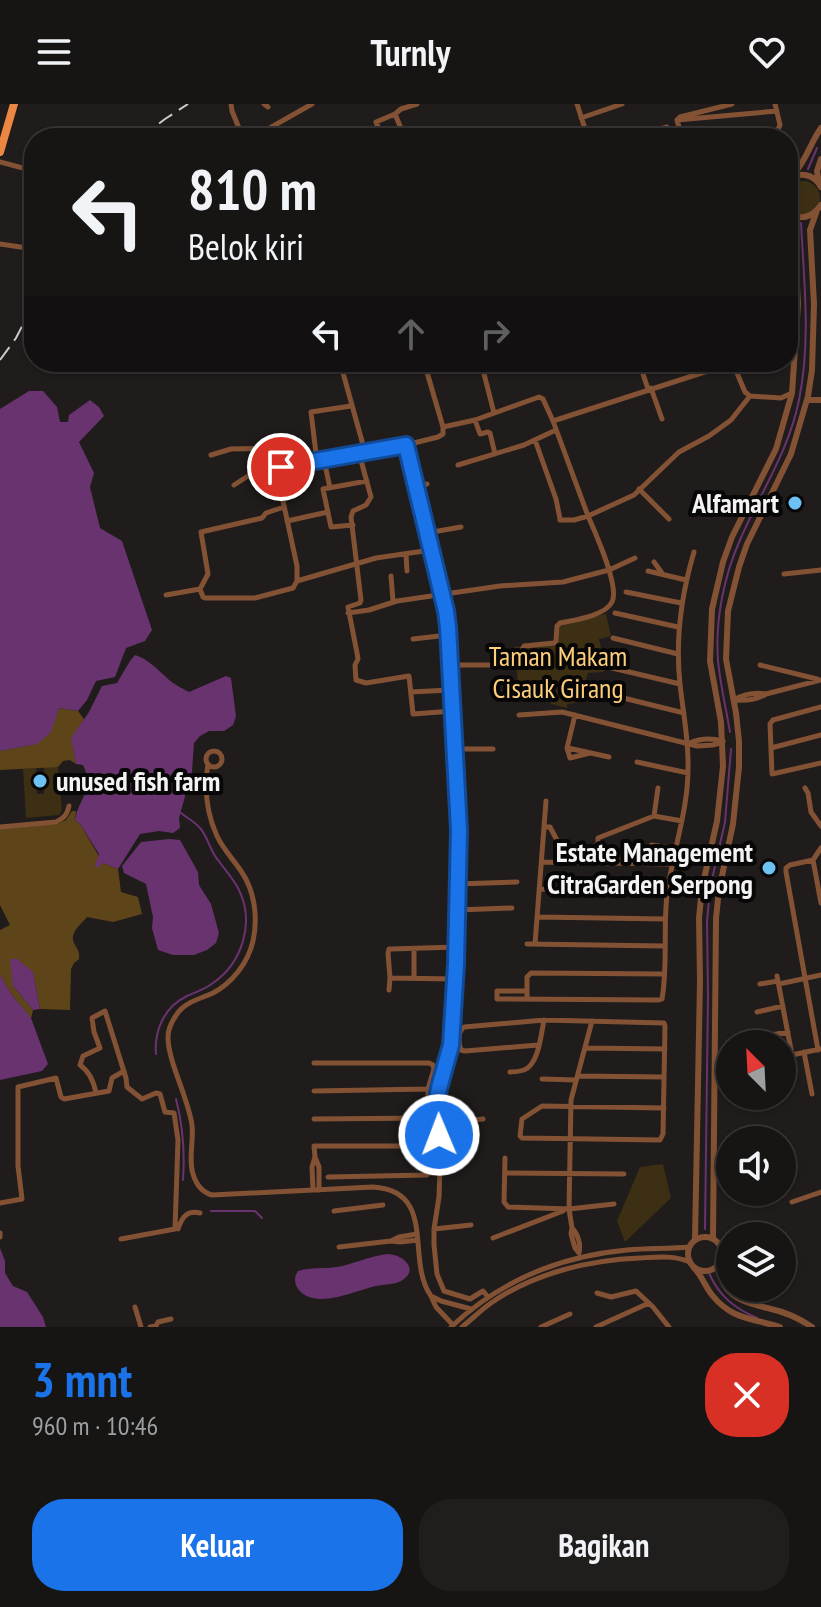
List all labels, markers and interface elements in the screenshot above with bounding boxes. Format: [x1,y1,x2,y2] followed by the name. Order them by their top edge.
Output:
[371,29,450,76] text: Turnly
[32,30,76,74] icon: menu
[745,30,789,74] icon: heart
[188,153,317,225] text: 810 m
[56,160,160,264] icon: left
[188,223,304,270] text: Belok kiri
[305,312,349,356] icon: left
[389,312,433,356] icon: ahead
[473,312,517,356] icon: right
[247,433,315,501] pin
[259,445,303,489] icon: arrive
[691,484,779,521] place label: Alfamart
[786,494,804,512] marker: Alfamart
[489,637,627,706] park label: Taman Makam Cisauk Girang
[56,762,220,799] place label: unused fish farm
[31,772,49,790] marker: unused fish farm
[547,833,753,902] place label: Estate Management CitraGarden Serpong
[760,859,778,877] marker: Estate Management CitraGarden Serpong
[716,1030,796,1110] north arrow
[716,1030,796,1302] map controls
[397,1093,481,1177] position arrow
[716,1126,796,1206] button: sound
[716,1222,796,1302] button: layers
[32,1348,132,1410] text: 3 mnt
[705,1353,789,1437] button: close
[32,1409,158,1442] text: 960 m · 10:46
[32,1499,403,1591] button: Keluar
[419,1499,789,1591] button: Bagikan

